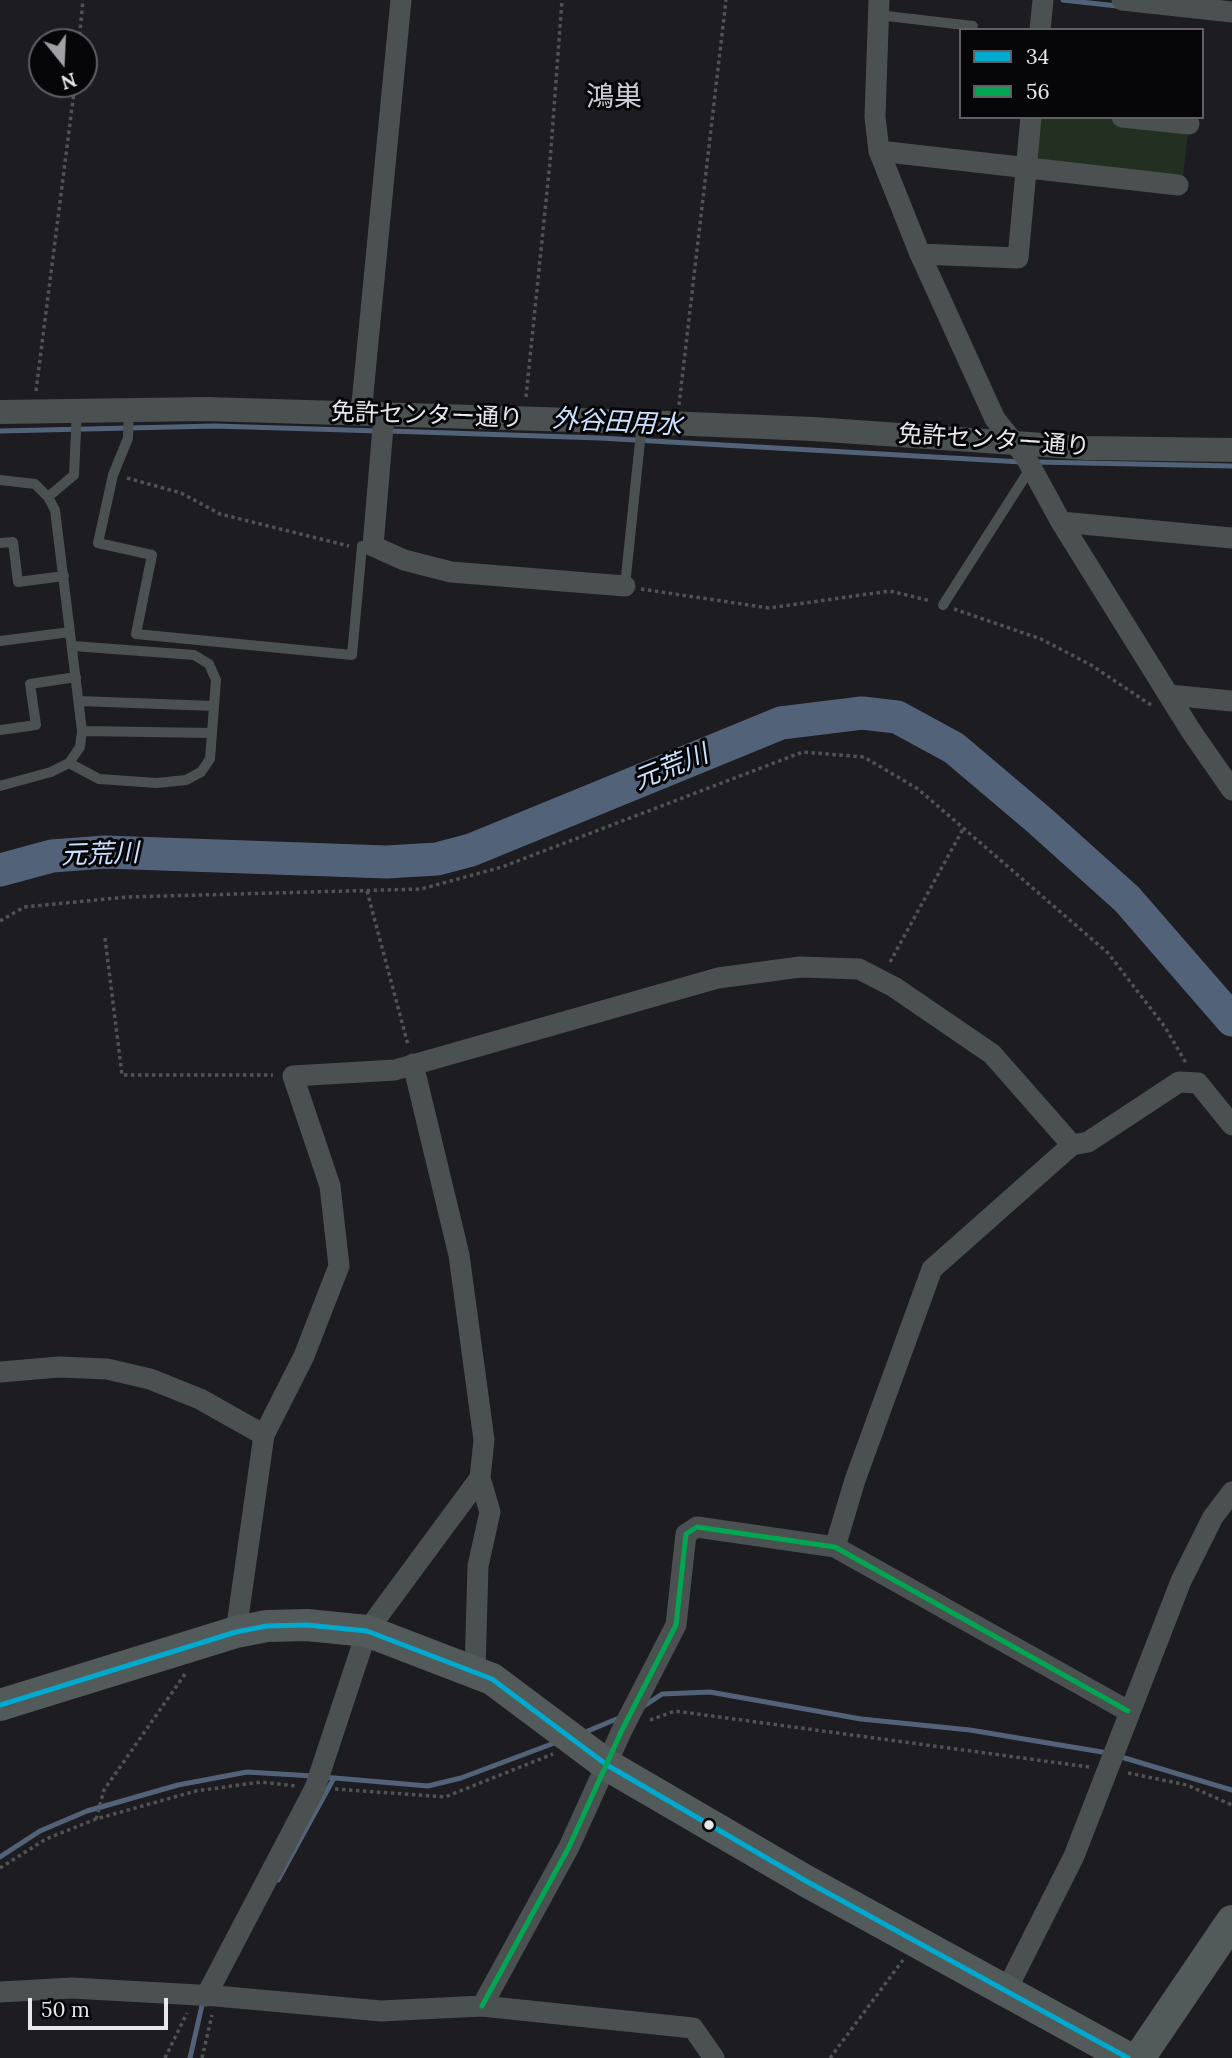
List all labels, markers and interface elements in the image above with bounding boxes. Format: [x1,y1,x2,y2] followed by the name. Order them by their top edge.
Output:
[28,28,98,98] north arrow
[959,28,1204,119] legend
[1026,43,1049,70] text: 34
[58,67,80,95] text: N
[1026,78,1050,105] text: 56
[586,81,642,115] district label: 鴻巣
[331,398,523,434] street label: 免許センター通り
[551,404,683,442] water label: 外谷田用水
[897,420,1091,462] street label: 免許センター通り
[629,739,713,797] water label: 元荒川
[60,838,140,872] water label: 元荒川
[702,1818,716,1832] unlabelled marker
[32,1984,172,2028] scale bar
[41,1996,90,2023] text: 50 m

